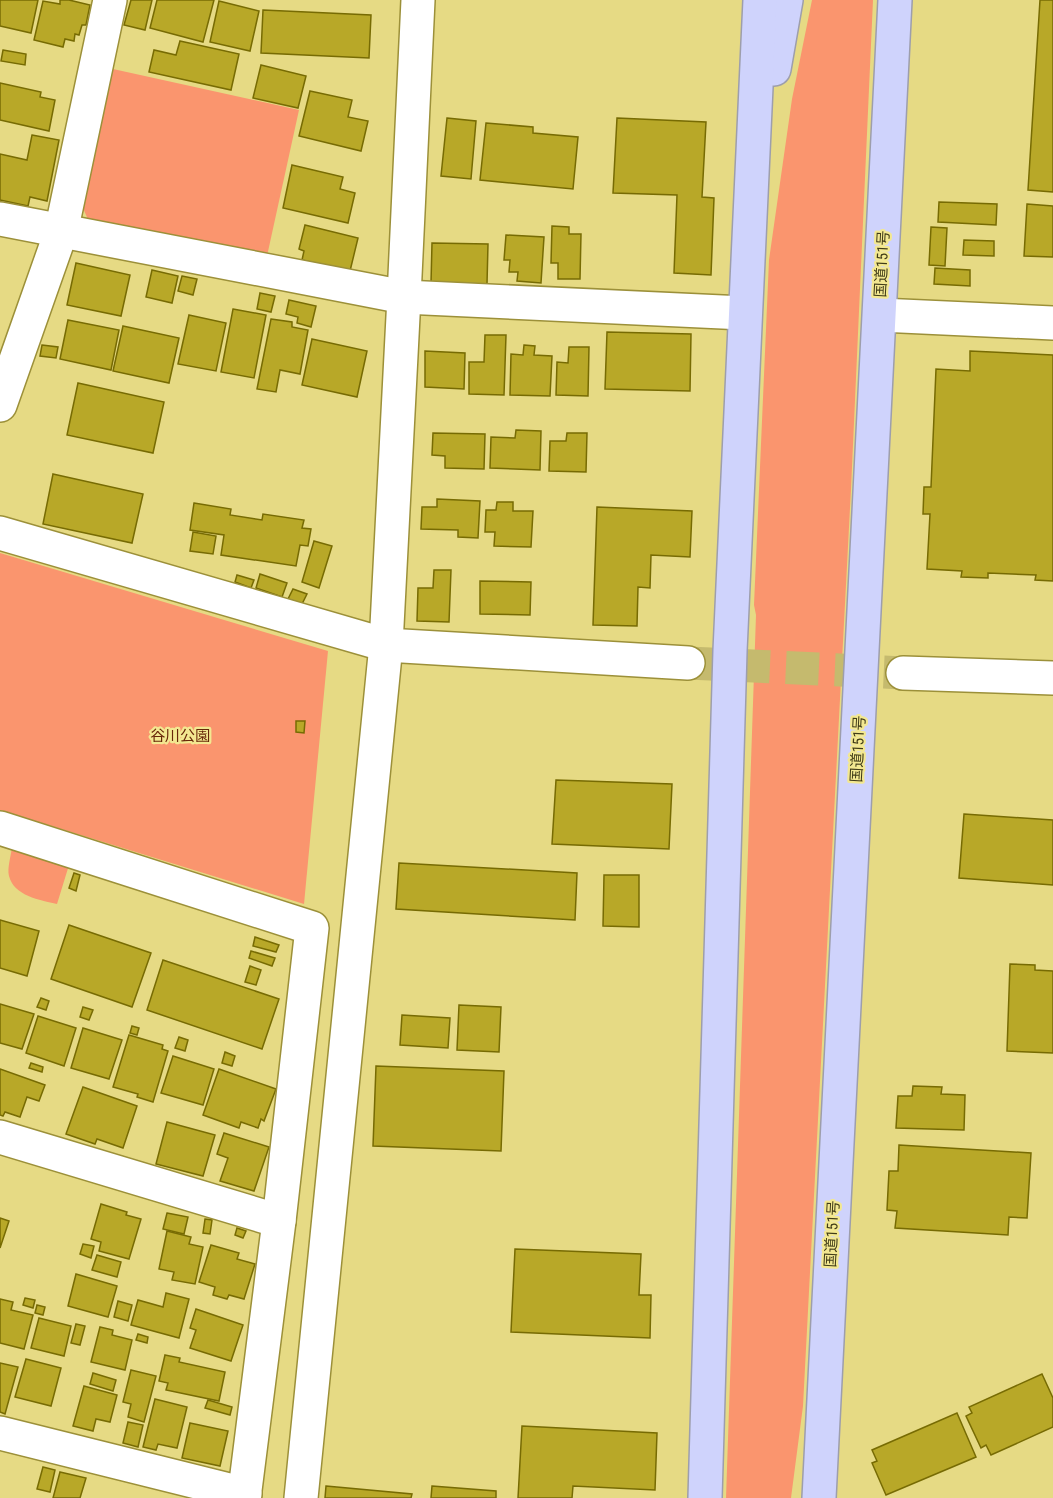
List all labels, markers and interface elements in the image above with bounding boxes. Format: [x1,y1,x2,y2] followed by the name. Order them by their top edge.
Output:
[871,230,893,298] street label: 国道151号
[847,715,869,783] street label: 国道151号
[150,727,210,745] park label: 谷川公園
[821,1200,843,1268] street label: 国道151号

